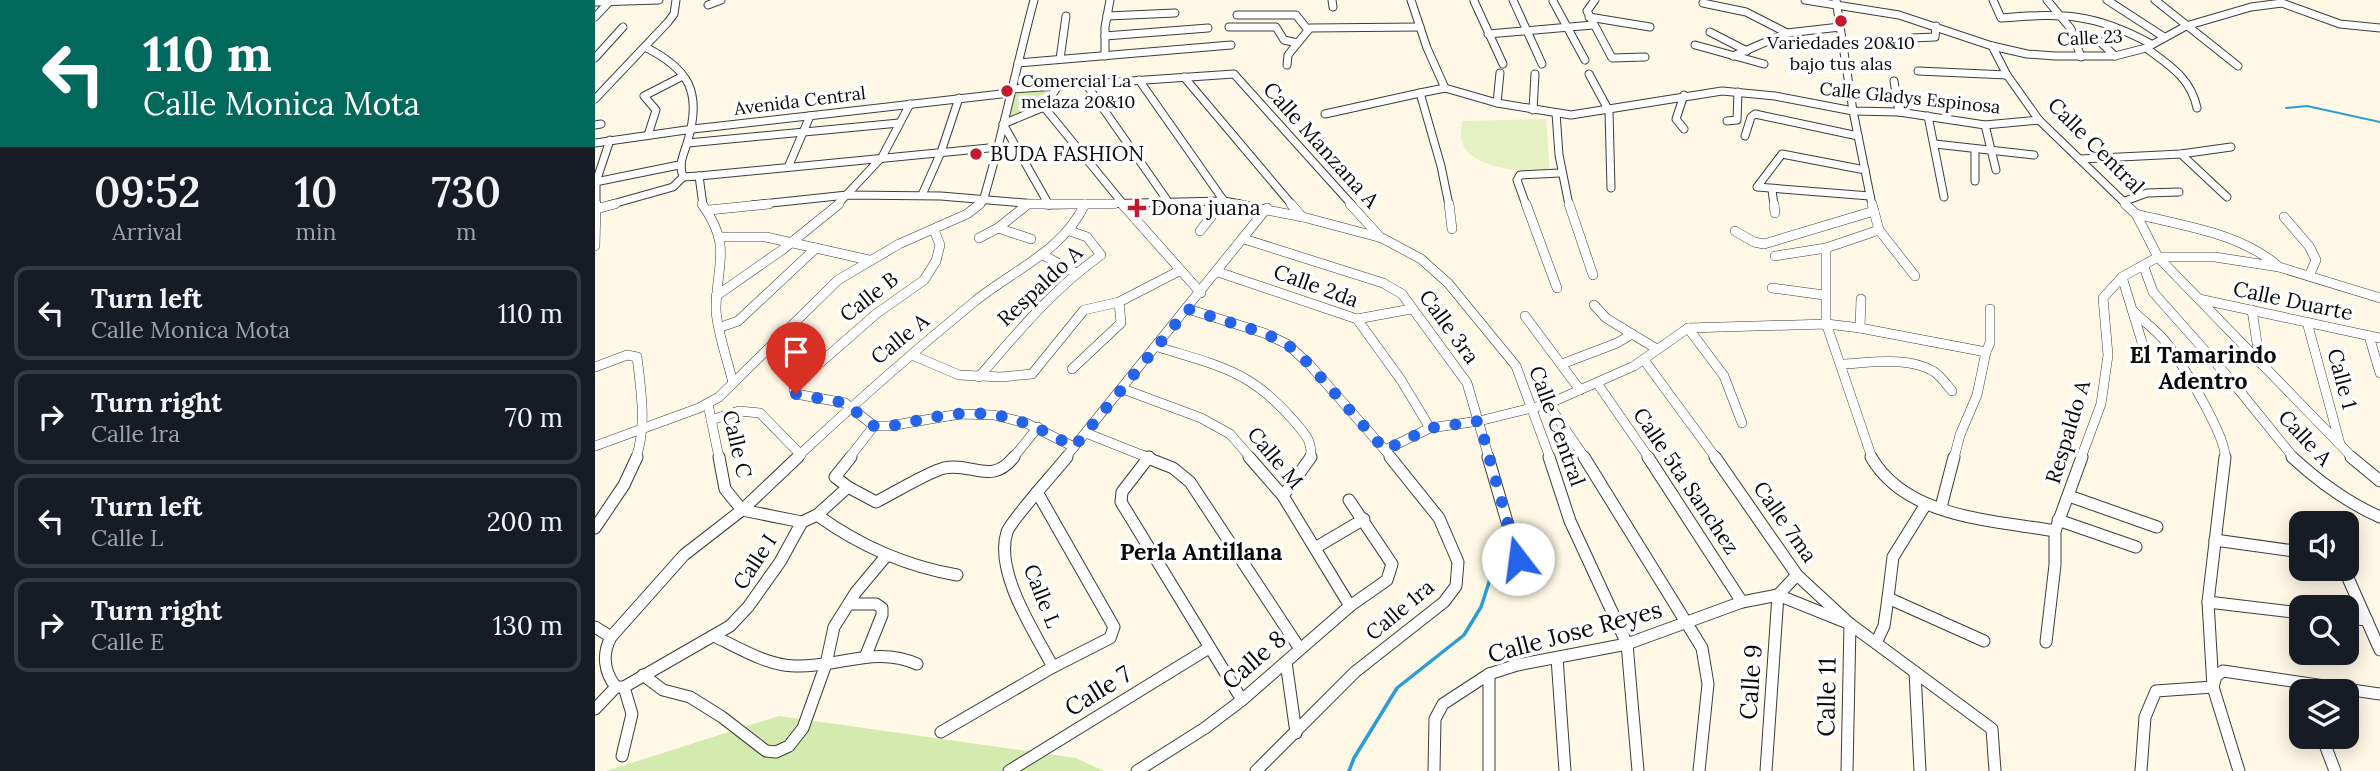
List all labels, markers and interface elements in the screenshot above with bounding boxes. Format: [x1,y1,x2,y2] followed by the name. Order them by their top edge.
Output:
[1833,13,1849,29] marker: Variedades 20&10 bajo tus alas
[143,22,272,84] text: 110 m
[2057,24,2123,51] street label: Calle 23
[28,28,119,119] icon: left
[1766,31,1915,75] place label: Variedades 20&10 bajo tus alas
[1021,69,1135,113] place label: Comercial La melaza 20&10
[1258,76,1386,214] street label: Calle Manzana A
[1819,77,2002,118] street label: Calle Gladys Espinosa
[732,81,867,120] street label: Avenida Central
[143,83,420,124] text: Calle Monica Mota
[999,83,1015,99] marker: Comercial La melaza 20&10
[2042,92,2150,200] street label: Calle Central
[990,140,1144,167] place label: BUDA FASHION
[968,146,984,162] marker: BUDA FASHION
[94,165,200,219] text: 09:52
[294,165,337,219] text: 10
[431,165,501,219] text: 730
[1151,194,1261,221] place label: Dona juana
[1129,200,1145,216] marker: Dona juana
[112,217,182,246] text: Arrival
[295,217,336,246] text: min
[456,217,476,246] text: m
[991,239,1089,332] street label: Respaldo A
[1270,258,1363,313] street label: Calle 2da
[834,265,903,328] street label: Calle B
[2231,275,2355,326] street label: Calle Duarte
[91,282,202,315] text: Turn left
[1413,284,1485,369] street label: Calle 3ra
[32,294,70,332] icon: left
[498,297,563,330] text: 110 m
[865,307,935,370] street label: Calle A
[91,315,290,344] text: Calle Monica Mota
[766,322,826,394] pin
[777,333,815,371] icon: arrive
[2129,340,2277,395] district label: El Tamarindo Adentro
[2321,346,2363,412] street label: Calle 1
[1523,362,1592,490] street label: Calle Central
[2039,376,2096,487] street label: Respaldo A
[91,386,222,419] text: Turn right
[32,398,70,436] icon: right
[505,401,563,434] text: 70 m
[1627,402,1745,559] street label: Calle 5ta Sanchez
[2273,404,2339,472] street label: Calle A
[717,407,758,481] street label: Calle C
[91,419,180,448] text: Calle 1ra
[1242,421,1309,494] street label: Calle M
[1748,476,1823,568] street label: Calle 7ma
[91,490,202,523] text: Turn left
[32,502,70,540] icon: left
[487,505,563,538] text: 200 m
[2289,511,2359,749] map controls
[2289,511,2359,581] button: sound
[1481,522,1555,596] position arrow
[91,523,163,552] text: Calle L
[727,529,782,595] street label: Calle I
[1120,537,1282,566] district label: Perla Antillana
[1018,560,1067,631] street label: Calle L
[1360,573,1440,646] street label: Calle 1ra
[1484,593,1665,670] street label: Calle Jose Reyes
[91,594,222,627] text: Turn right
[2289,595,2359,665] button: search
[32,606,70,644] icon: right
[493,609,563,642] text: 130 m
[1215,623,1292,696] street label: Calle 8
[91,627,164,656] text: Calle E
[1732,643,1769,721] street label: Calle 9
[1810,657,1843,737] street label: Calle 11
[1059,658,1137,723] street label: Calle 7
[2289,679,2359,749] button: layers

